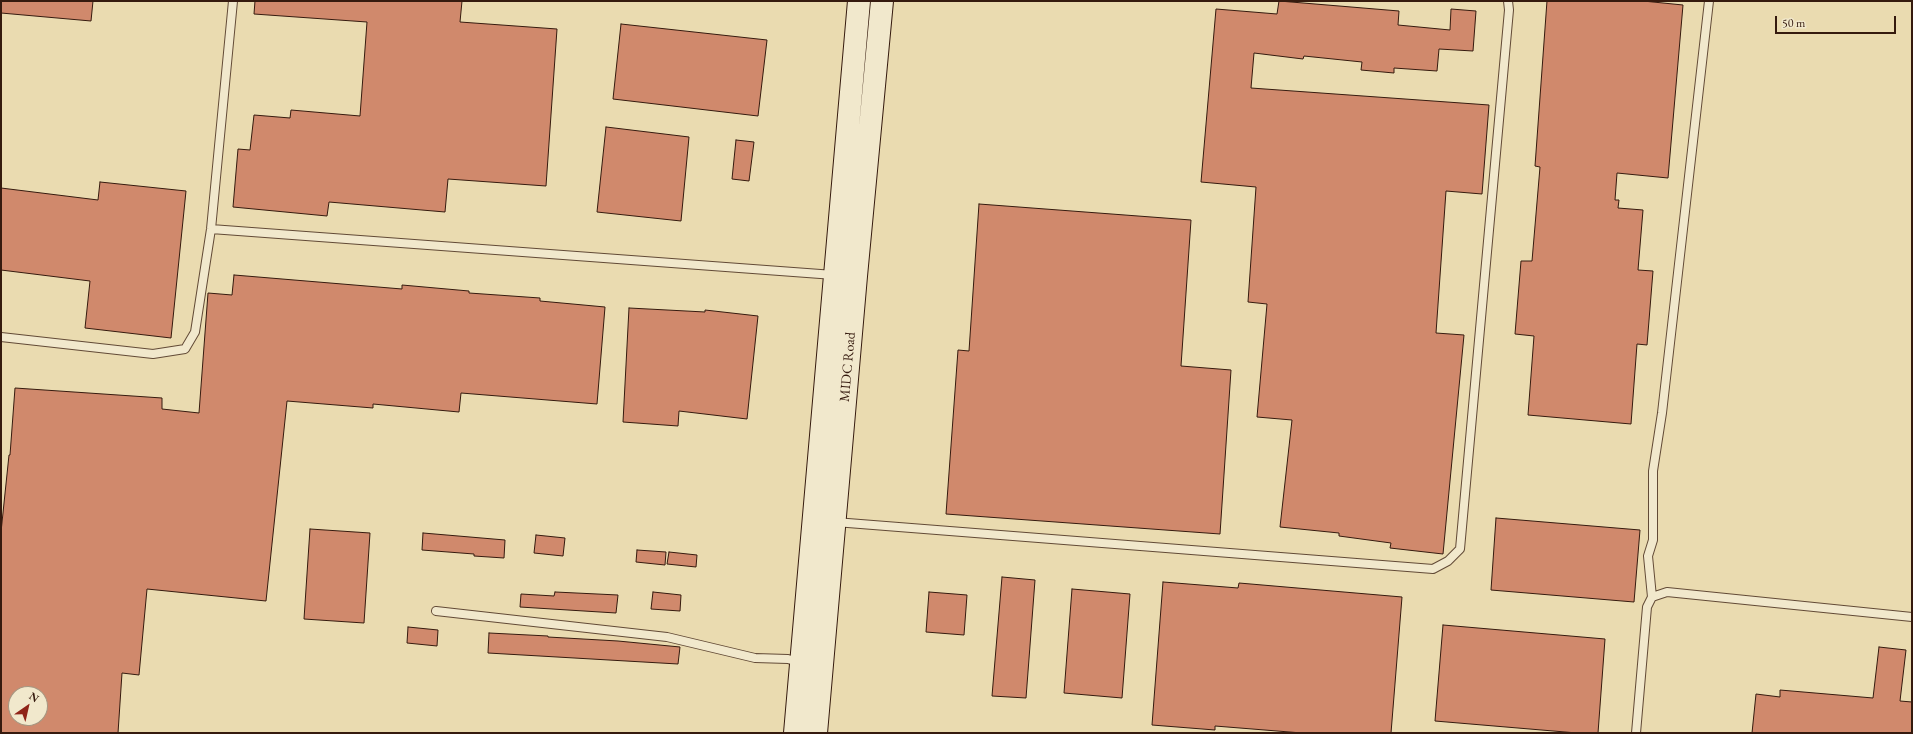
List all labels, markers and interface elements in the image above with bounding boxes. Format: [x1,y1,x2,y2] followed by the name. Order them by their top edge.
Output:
[1777,8,1898,34] scale bar
[1782,15,1805,31] text: 50 m
[837,331,859,403] street label: MIDC Road
[8,686,48,726] north arrow
[27,689,42,705] text: N

